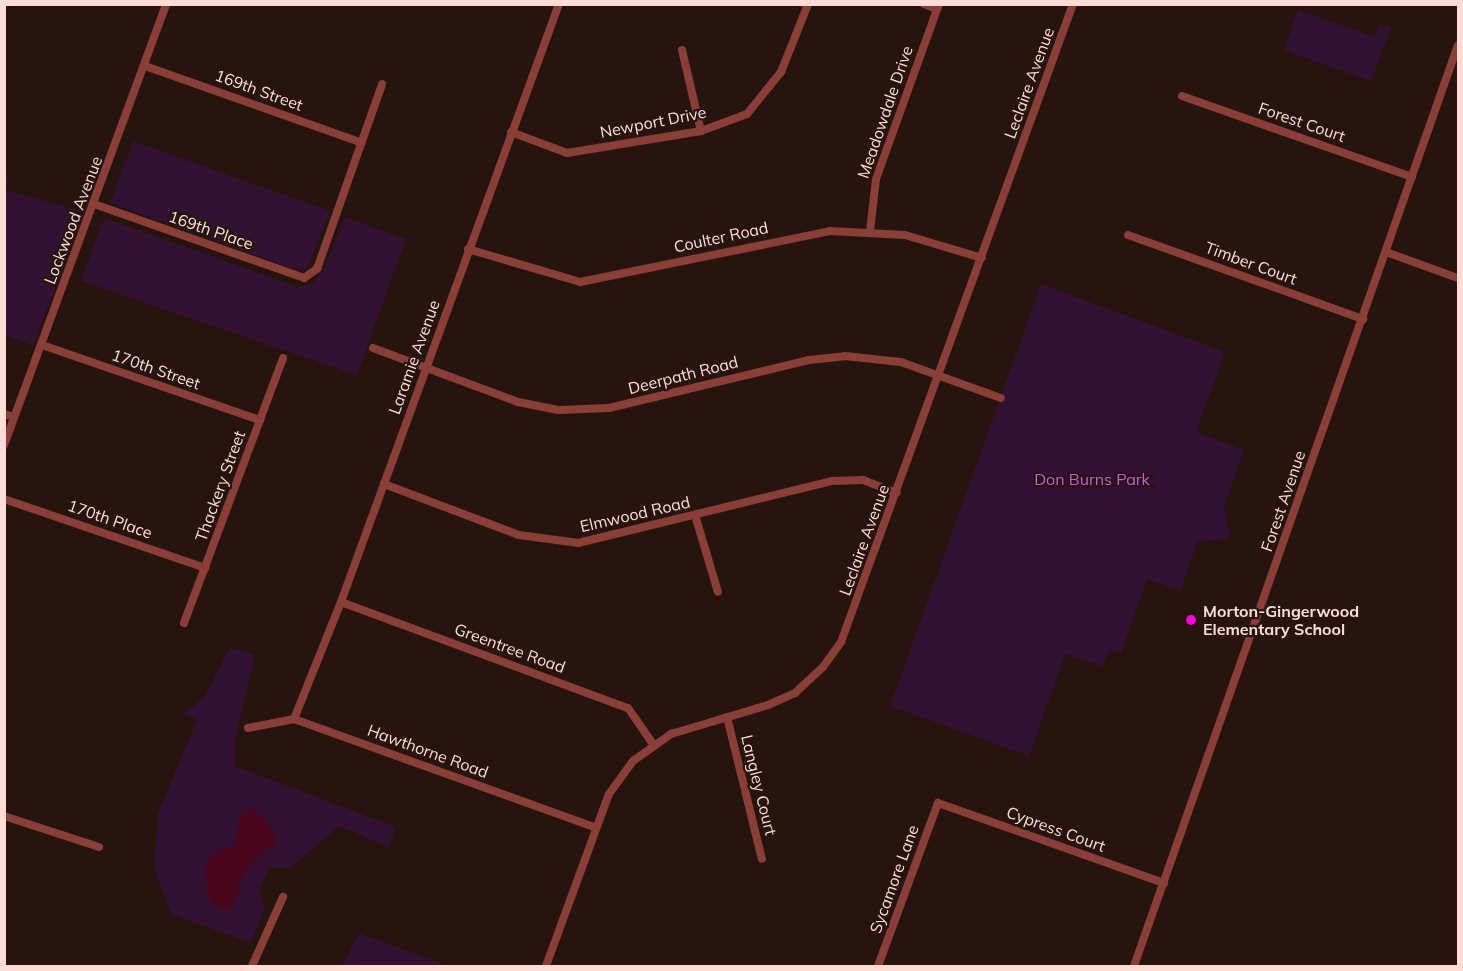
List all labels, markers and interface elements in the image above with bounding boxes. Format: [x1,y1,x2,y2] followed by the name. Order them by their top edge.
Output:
[1000,25,1058,141] street label: Leclaire Avenue
[853,43,917,181] street label: Meadowdale Drive
[212,65,306,115] street label: 169th Street
[1256,98,1348,146] street label: Forest Court
[598,102,708,142] street label: Newport Drive
[40,153,106,287] street label: Lockwood Avenue
[166,207,256,253] street label: 169th Place
[672,218,770,256] street label: Coulter Road
[1202,237,1300,289] street label: Timber Court
[384,297,444,417] street label: Laramie Avenue
[109,345,203,393] street label: 170th Street
[626,352,740,398] street label: Deerpath Road
[191,428,249,544] street label: Thackery Street
[1257,448,1309,554] street label: Forest Avenue
[1034,469,1150,489] park label: Don Burns Park
[835,482,893,598] street label: Leclaire Avenue
[578,492,692,536] street label: Elmwood Road
[65,496,155,542] street label: 170th Place
[1203,601,1359,639] place label: Morton-Gingerwood Elementary School
[1184,613,1198,627] marker: Morton-Gingerwood Elementary School
[452,619,568,677] street label: Greentree Road
[365,720,491,782] street label: Hawthorne Road
[737,733,781,837] street label: Langley Court
[1004,802,1108,856] street label: Cypress Court
[866,822,922,936] street label: Sycamore Lane

